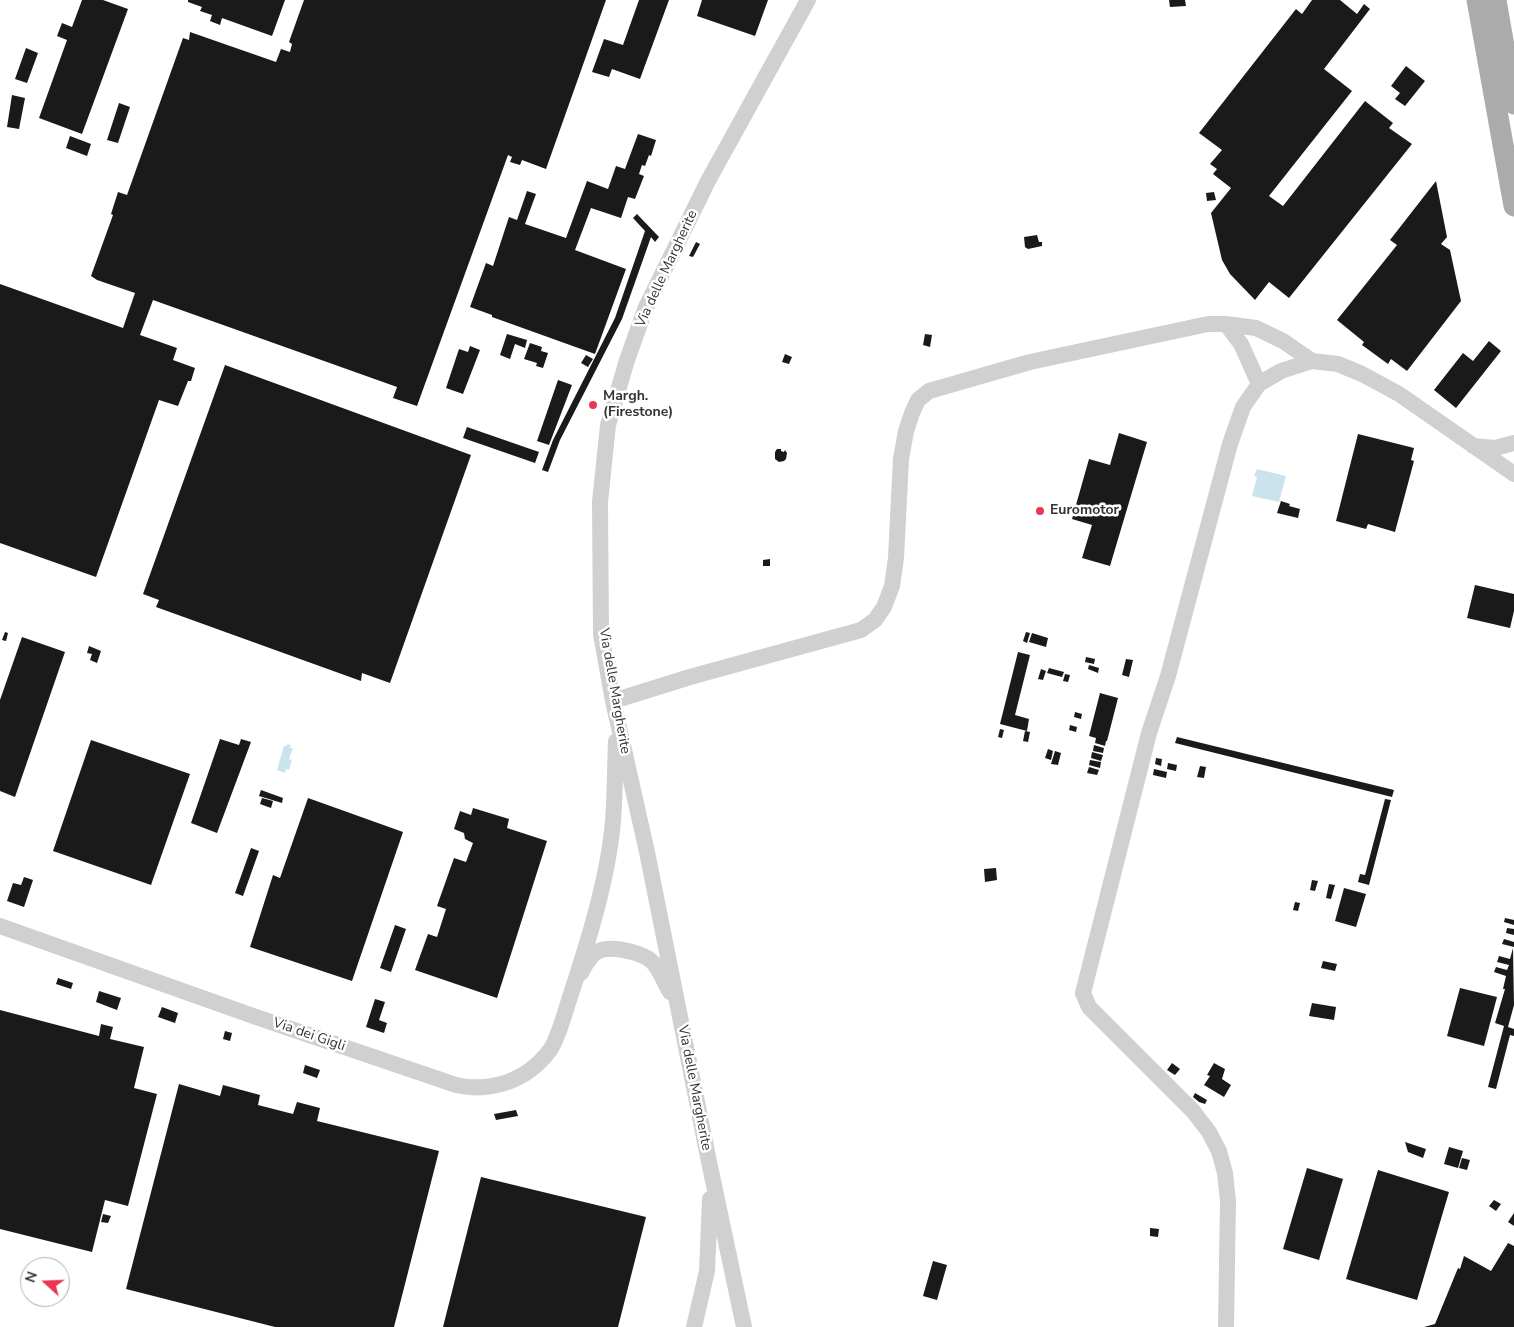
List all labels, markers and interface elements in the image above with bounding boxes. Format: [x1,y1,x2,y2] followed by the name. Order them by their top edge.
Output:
[633,208,701,330] street label: Via delle Margherite
[603,389,673,422] place label: Margh. (Firestone)
[587,399,599,411] marker: Margh. (Firestone)
[1050,503,1119,519] place label: Euromotor
[1034,505,1046,517] marker: Euromotor
[595,627,633,755] street label: Via delle Margherite
[271,1015,347,1055] street label: Via dei Gigli
[674,1024,714,1152] street label: Via delle Margherite
[20,1257,70,1307] north arrow
[21,1269,42,1285] text: N

